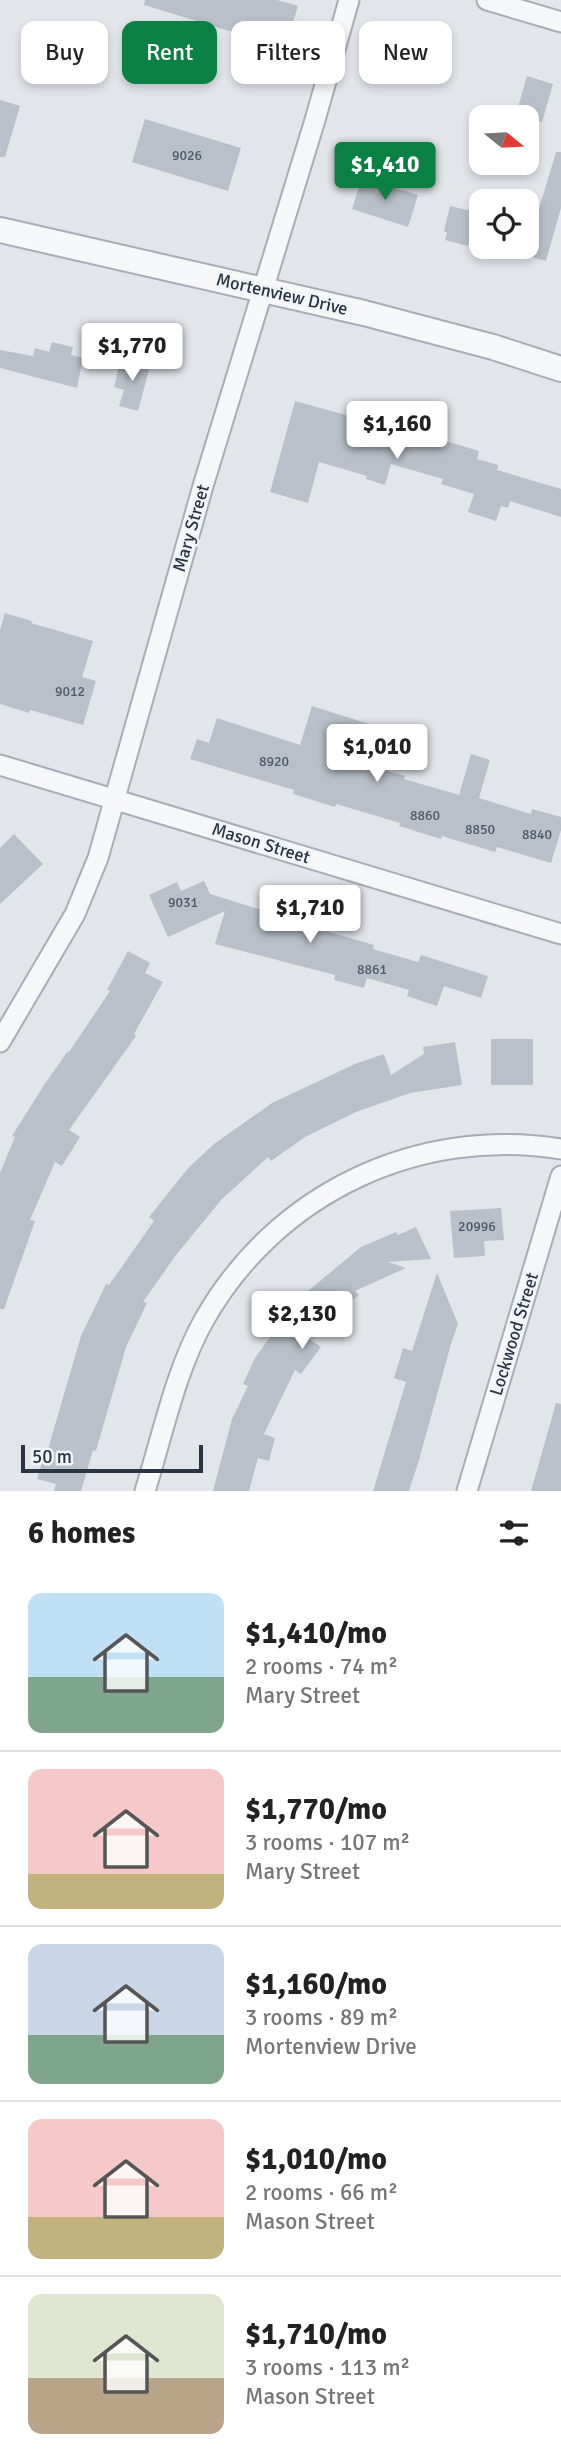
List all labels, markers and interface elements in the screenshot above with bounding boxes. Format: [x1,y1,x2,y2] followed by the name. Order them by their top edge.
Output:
[21,21,108,84] chip: Buy
[122,21,217,84] chip: Rent
[231,21,345,84] chip: Filters
[359,21,452,84] chip: New
[469,105,539,175] north arrow
[469,105,539,259] map controls
[328,142,442,202] pin: $1,410
[172,147,202,164] house number: 9026
[351,150,419,179] text: $1,410
[469,189,539,259] button: locate
[214,268,350,320] street label: Mortenview Drive
[75,324,189,383] pin: $1,770
[98,331,166,360] text: $1,770
[340,402,454,461] pin: $1,160
[363,409,431,438] text: $1,160
[168,482,214,574] street label: Mary Street
[55,683,85,700] house number: 9012
[320,724,434,784] pin: $1,010
[343,732,411,761] text: $1,010
[259,753,289,770] house number: 8920
[410,807,440,824] house number: 8860
[209,818,313,868] street label: Mason Street
[465,821,495,838] house number: 8850
[522,826,552,843] house number: 8840
[253,886,367,945] pin: $1,710
[276,893,344,922] text: $1,710
[168,894,198,911] house number: 9031
[357,961,387,978] house number: 8861
[458,1218,496,1235] house number: 20996
[485,1270,543,1398] street label: Lockwood Street
[245,1292,359,1351] pin: $2,130
[268,1299,336,1328] text: $2,130
[21,1442,203,1474] scale bar
[32,1445,72,1469] text: 50 m
[495,1514,533,1552] icon: filters
[28,1515,135,1552] text: 6 homes
[245,1615,387,1652] text: $1,410/mo
[84,1621,168,1705] icon: home
[245,1652,398,1681] text: 2 rooms · 74 m²
[245,1681,360,1710] text: Mary Street
[245,1791,387,1828] text: $1,770/mo
[84,1797,168,1881] icon: home
[245,1828,410,1857] text: 3 rooms · 107 m²
[245,1857,360,1886] text: Mary Street
[245,1966,387,2003] text: $1,160/mo
[84,1972,168,2056] icon: home
[245,2003,398,2032] text: 3 rooms · 89 m²
[245,2032,417,2061] text: Mortenview Drive
[245,2141,387,2178] text: $1,010/mo
[84,2147,168,2231] icon: home
[245,2178,398,2207] text: 2 rooms · 66 m²
[245,2207,375,2236] text: Mason Street
[245,2316,387,2353] text: $1,710/mo
[84,2322,168,2406] icon: home
[245,2353,410,2382] text: 3 rooms · 113 m²
[245,2382,375,2411] text: Mason Street

